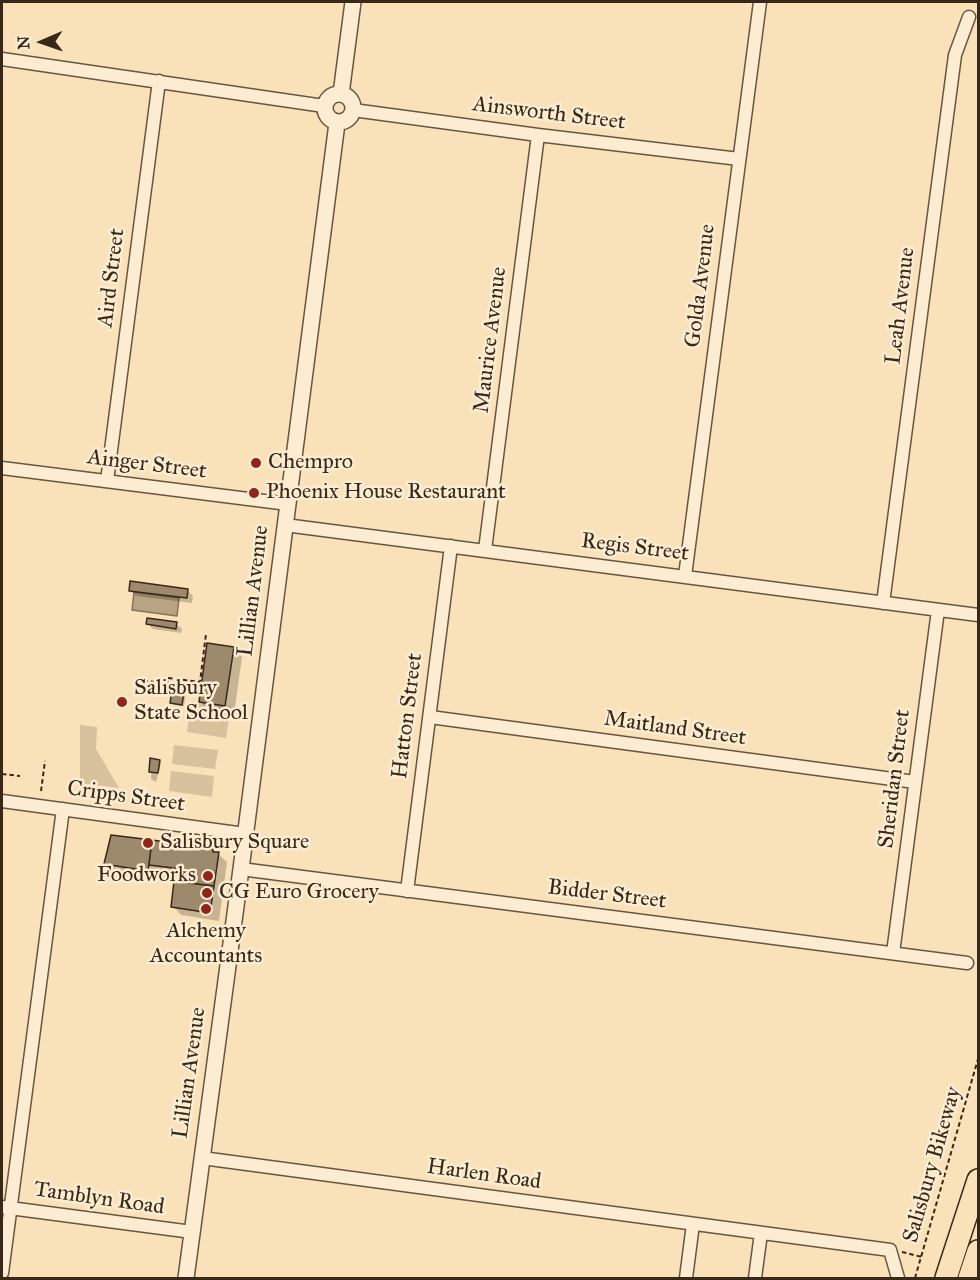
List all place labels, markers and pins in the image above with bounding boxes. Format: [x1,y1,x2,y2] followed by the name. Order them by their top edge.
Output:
[268,450,353,476] place label: Chempro
[249,456,263,470] marker: Chempro
[266,480,506,506] place label: Phoenix House Restaurant
[247,486,261,500] marker: Phoenix House Restaurant
[134,676,248,728] place label: Salisbury State School
[115,695,129,709] marker: Salisbury State School
[160,830,309,856] place label: Salisbury Square
[141,836,155,850] marker: Salisbury Square
[97,863,196,889] place label: Foodworks
[201,869,215,883] marker: Foodworks
[219,880,379,906] place label: CG Euro Grocery
[200,886,214,900] marker: CG Euro Grocery
[199,902,213,916] marker: Alchemy Accountants
[150,919,262,970] place label: Alchemy Accountants

